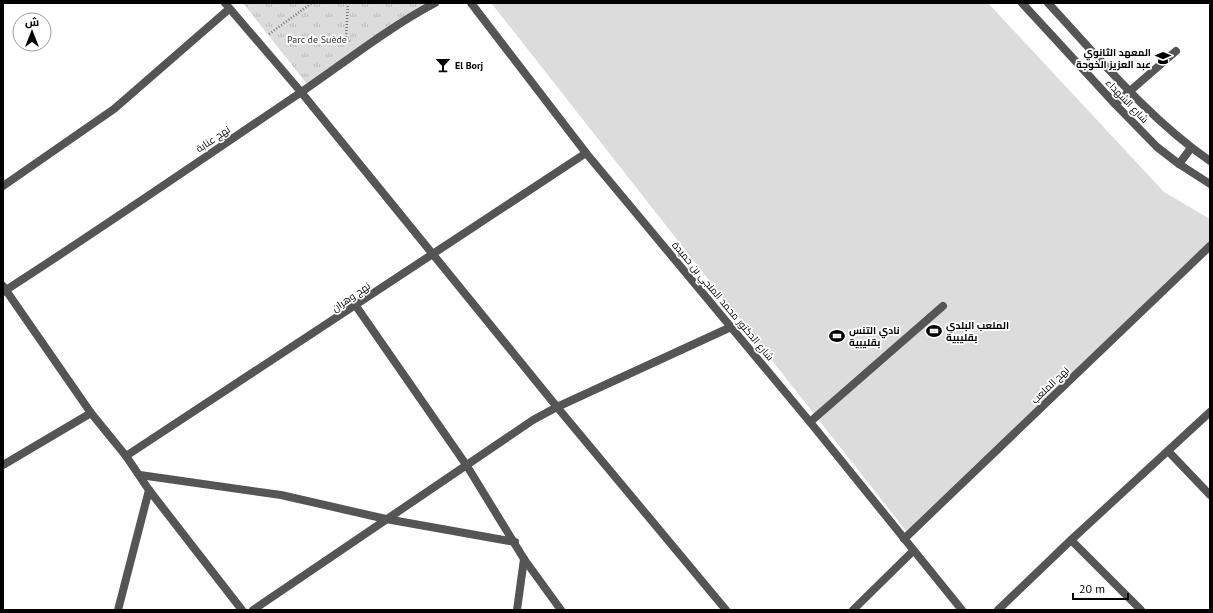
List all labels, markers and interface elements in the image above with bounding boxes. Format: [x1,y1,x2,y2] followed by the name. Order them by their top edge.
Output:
[12,12,52,52] north arrow
[25,15,39,29] text: ش
[287,33,347,46] park label: Parc de Suède
[1076,46,1151,71] place label: المعهد الثانوي عبد العزيز الخوجة
[1154,49,1172,67] school or university icon: المعهد الثانوي عبد العزيز الخوجة
[434,56,452,74] bar icon: El Borj
[455,59,483,72] place label: El Borj
[1103,76,1151,126] street label: شارع الشهداء
[193,123,233,155] street label: نهج عنابة
[668,239,777,364] street label: شارع الدكتور محمد المنجي بن حميدة
[329,279,373,315] street label: نهج وهران
[946,319,1009,344] place label: الملعب البلدي بقليبية
[925,322,943,340] sports icon: الملعب البلدي بقليبية
[849,324,900,349] place label: نادي التنس بقليبية
[828,327,846,345] sports icon: نادي التنس بقليبية
[1028,364,1072,406] street label: نهج الملعب
[1073,575,1128,601] scale bar
[1079,581,1105,596] text: 20 m

